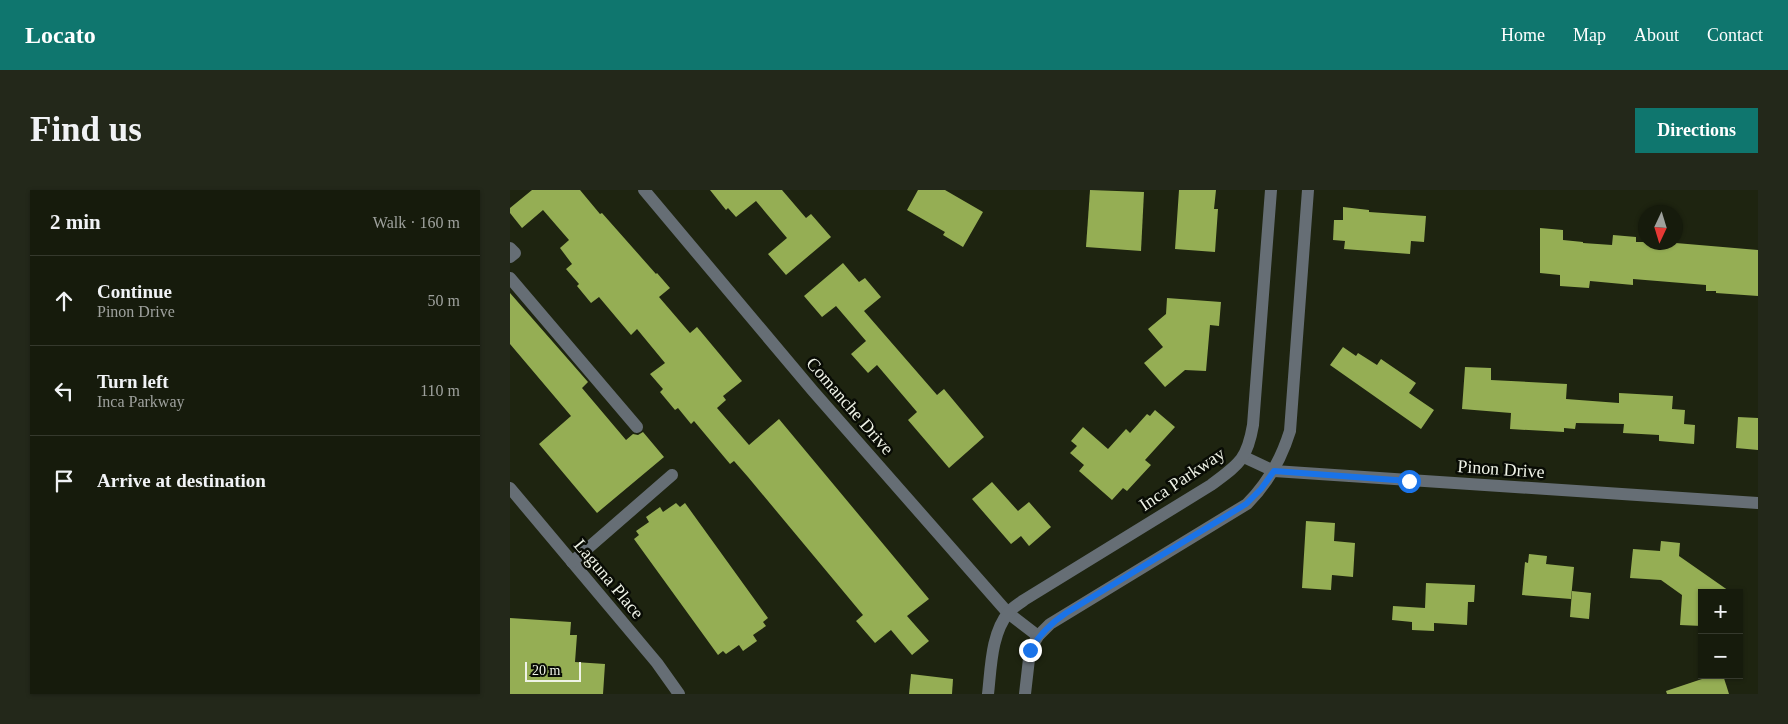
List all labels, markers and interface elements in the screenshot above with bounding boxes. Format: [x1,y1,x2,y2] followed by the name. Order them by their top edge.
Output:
[25,22,96,48] text: Locato
[1501,25,1545,45] text: Home
[1573,25,1606,45] text: Map
[1634,25,1679,45] text: About
[1707,25,1763,45] text: Contact
[1635,108,1758,153] button: Directions
[30,110,142,149] text: Find us
[1638,205,1683,250] north arrow
[50,210,101,234] text: 2 min
[373,214,460,231] text: Walk · 160 m
[97,281,172,302] text: Continue
[50,287,78,315] icon: ahead
[428,292,460,309] text: 50 m
[97,303,175,320] text: Pinon Drive
[802,353,898,459] street label: Comanche Drive
[97,371,169,392] text: Turn left
[50,377,78,405] icon: left
[420,382,460,399] text: 110 m
[97,393,185,410] text: Inca Parkway
[1136,443,1228,515] street label: Inca Parkway
[1457,456,1545,482] street label: Pinon Drive
[50,467,78,495] icon: arrive
[97,470,266,491] text: Arrive at destination
[1398,470,1421,493] route start
[570,535,648,623] street label: Laguna Place
[1698,589,1743,679] map controls
[1698,589,1743,634] button: +
[1698,634,1743,679] button: −
[1019,639,1042,662] route end
[525,659,581,682] scale bar
[532,663,560,678] text: 20 m

